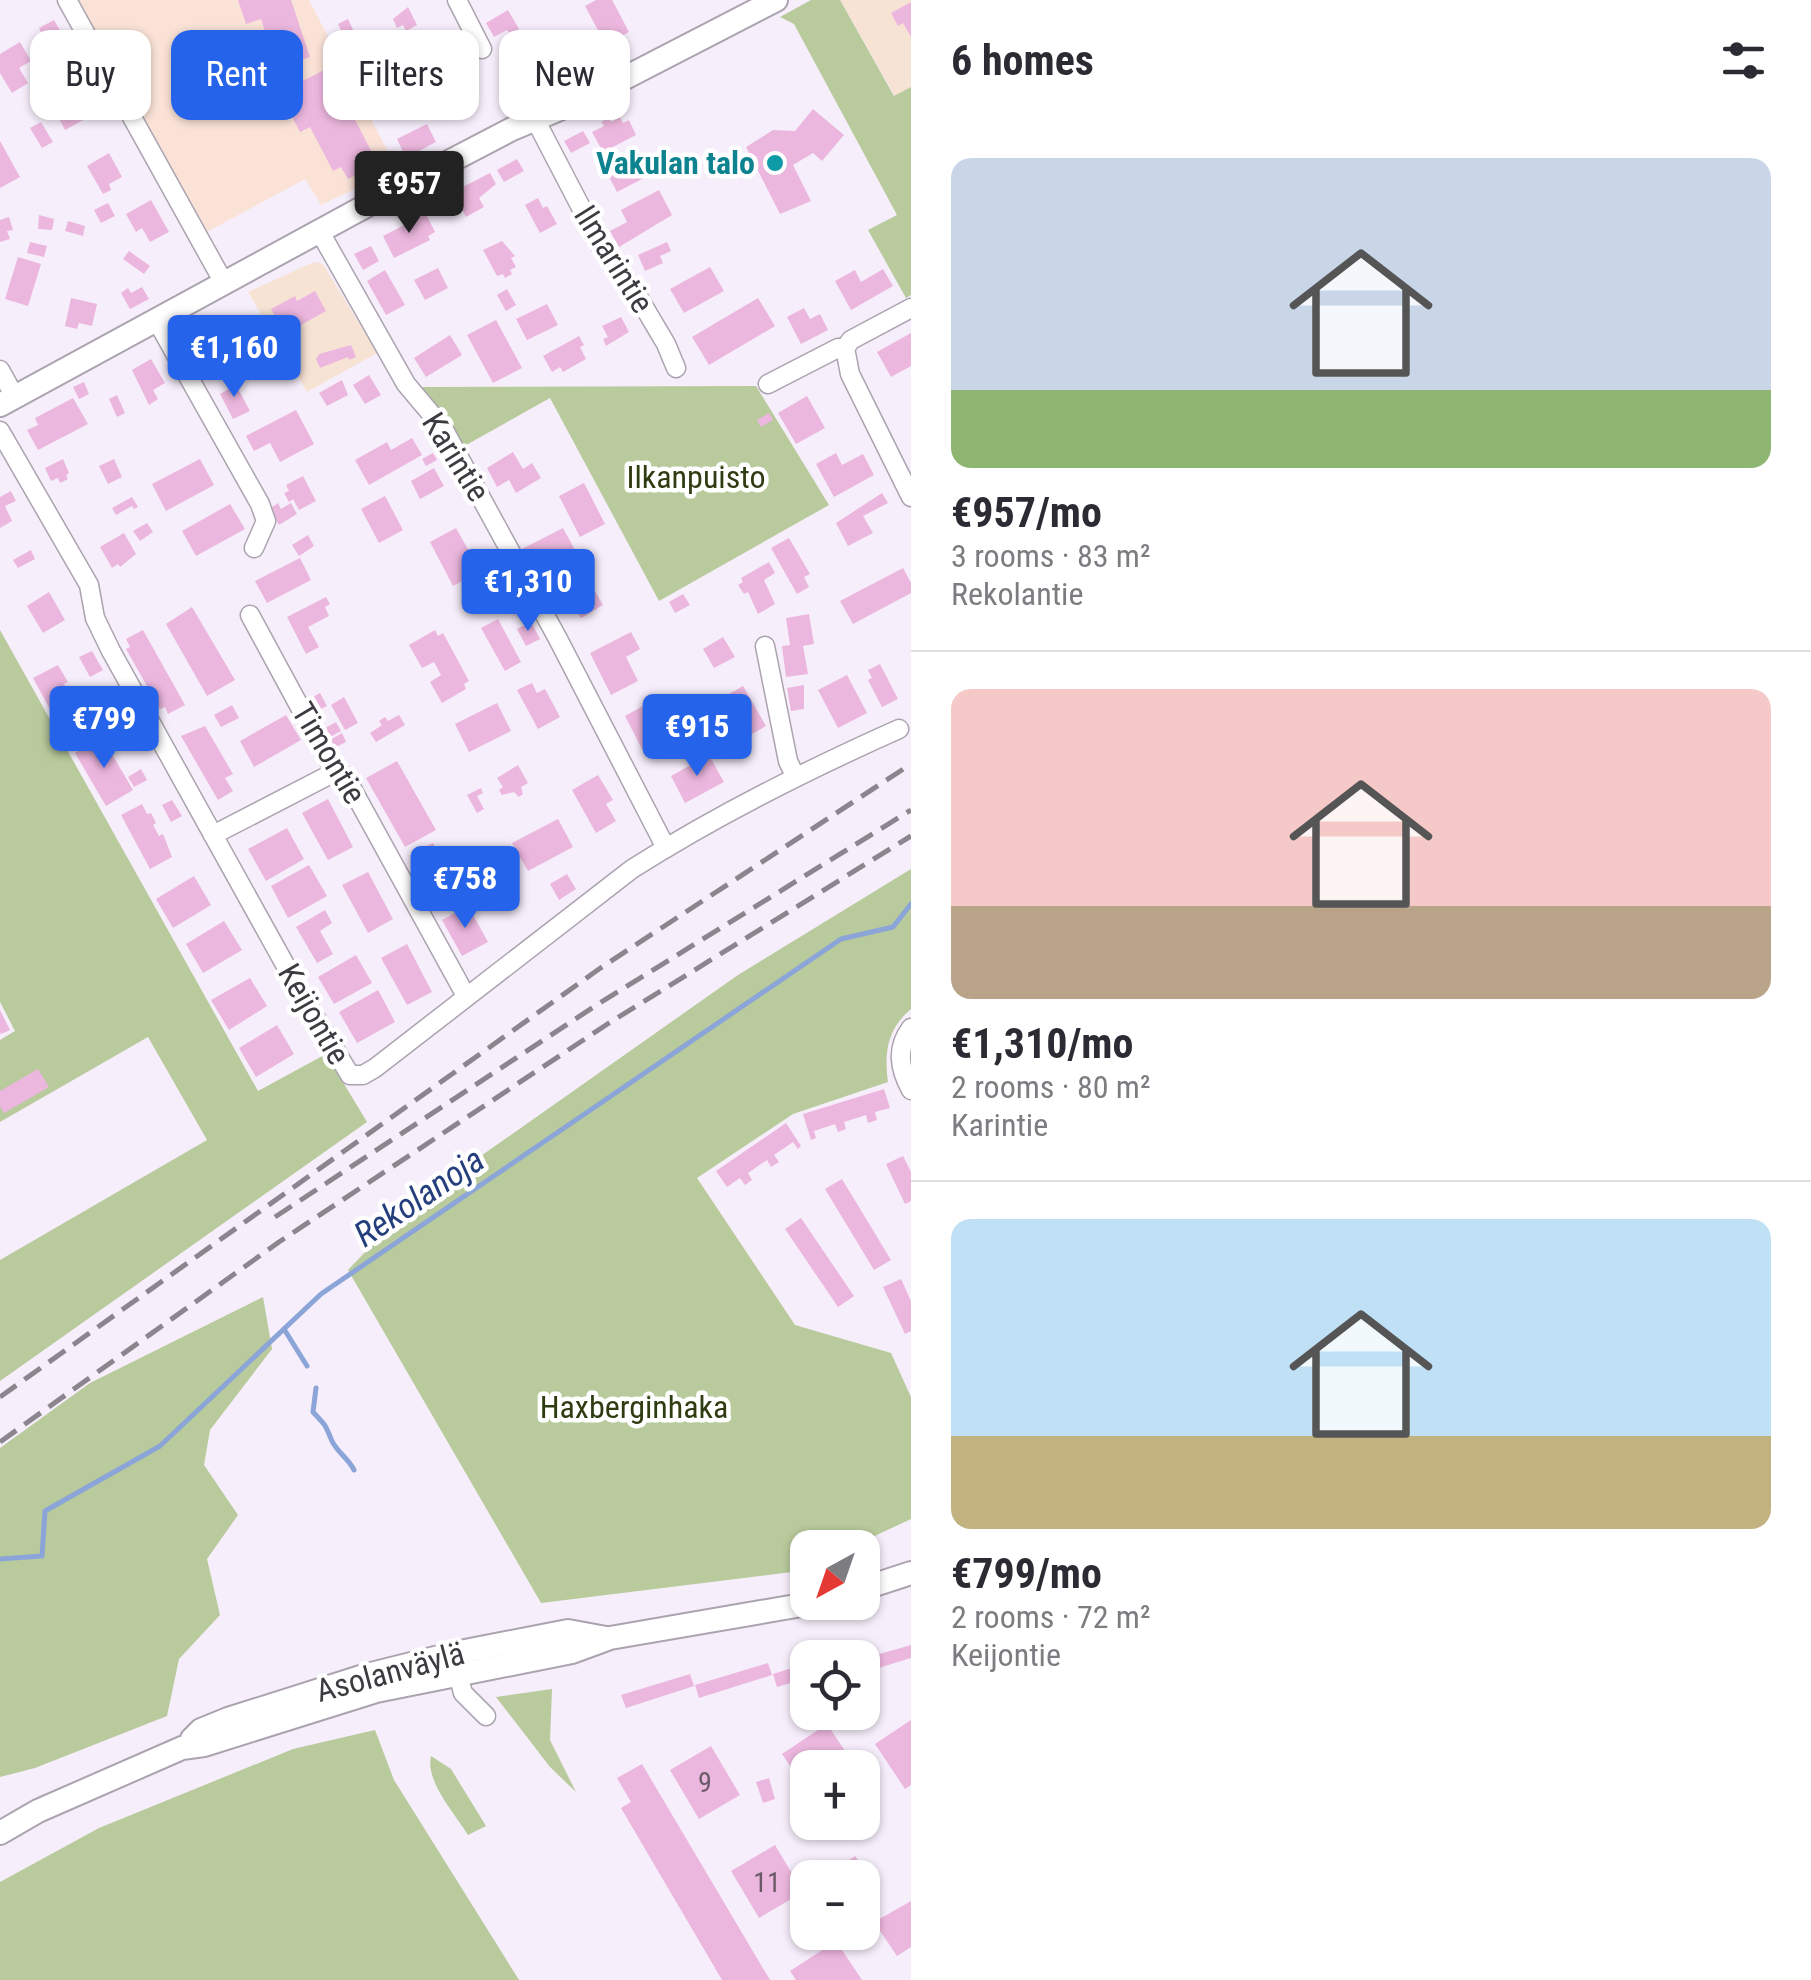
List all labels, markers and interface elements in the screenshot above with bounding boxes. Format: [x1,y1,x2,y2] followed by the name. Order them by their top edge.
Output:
[30,30,151,120] chip: Buy
[171,30,303,120] chip: Rent
[323,30,479,120] chip: Filters
[499,30,630,120] chip: New
[1716,33,1771,88] icon: filters
[951,36,1094,85] text: 6 homes
[596,144,755,182] place label: Vakulan talo
[350,151,468,236] pin: €957
[764,152,786,174] marker: Vakulan talo
[377,164,441,202] text: €957
[566,198,662,320] street label: Ilmarintie
[1271,223,1451,403] icon: home
[153,315,315,400] pin: €1,160
[190,328,278,366] text: €1,160
[414,406,498,508] street label: Karintie
[627,458,766,496] park label: Ilkanpuisto
[951,488,1102,537] text: €957/mo
[951,537,1150,575] text: 3 rooms · 83 m²
[447,549,609,634] pin: €1,310
[484,562,572,600] text: €1,310
[951,575,1083,613] text: Rekolantie
[45,686,163,771] pin: €799
[638,694,756,779] pin: €915
[284,695,374,811] street label: Timontie
[72,699,136,737] text: €799
[665,707,729,745] text: €915
[1271,754,1451,934] icon: home
[406,846,524,931] pin: €758
[433,859,497,897] text: €758
[270,957,358,1071] street label: Keijontie
[951,1019,1133,1068] text: €1,310/mo
[951,1068,1150,1106] text: 2 rooms · 80 m²
[951,1106,1048,1144] text: Karintie
[347,1139,492,1256] water label: Rekolanoja
[1271,1284,1451,1464] icon: home
[540,1388,728,1426] park label: Haxberginhaka
[790,1530,880,1620] north arrow
[790,1530,880,1950] map controls
[951,1549,1102,1598] text: €799/mo
[951,1598,1150,1636] text: 2 rooms · 72 m²
[312,1634,468,1710] street label: Asolanväylä
[951,1636,1061,1674] text: Keijontie
[790,1640,880,1730] button: locate
[790,1750,880,1840] button: +
[698,1766,712,1799] house number: 9
[790,1860,880,1950] button: −
[753,1866,781,1899] house number: 11

